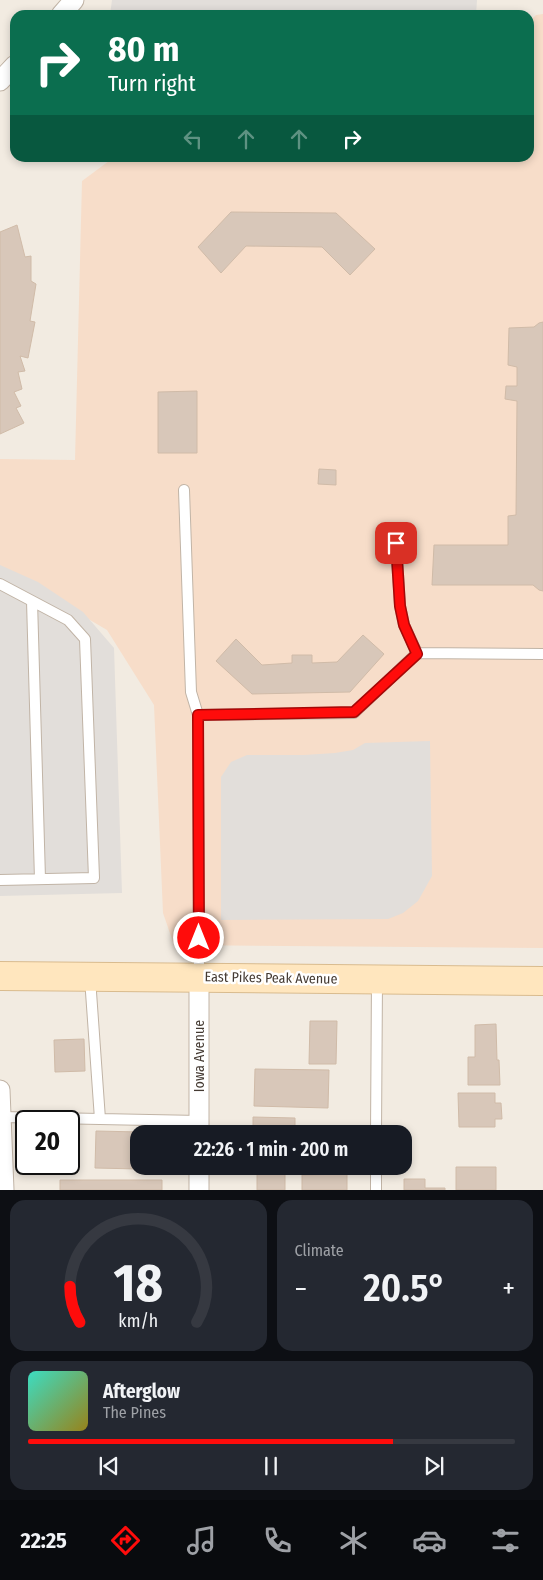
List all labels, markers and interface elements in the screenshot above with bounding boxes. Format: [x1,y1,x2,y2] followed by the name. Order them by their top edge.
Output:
[108,28,180,70] text: 80 m
[25,30,90,95] icon: right
[108,70,196,97] text: Turn right
[179,125,207,153] icon: left
[232,125,260,153] icon: ahead
[285,125,313,153] icon: ahead
[338,125,366,153] icon: right
[375,522,417,564] pin
[382,529,410,557] icon: arrive
[172,911,224,963] position arrow
[204,968,338,988] street label: East Pikes Peak Avenue
[191,1020,208,1092] street label: Iowa Avenue
[15,1110,80,1175] speed limit sign: 20
[194,1138,348,1161] text: 22:26 · 1 min · 200 m
[295,1241,344,1260] text: Climate
[114,1252,163,1315] text: 18
[363,1265,446,1311] text: 20.5°
[295,1272,307,1305] text: −
[502,1272,515,1305] text: +
[118,1310,158,1332] text: km/h
[103,1380,180,1403] text: Afterglow
[103,1403,166,1422] text: The Pines
[95,1452,123,1480] icon: previous
[257,1452,285,1480] icon: pause
[420,1452,448,1480] icon: next
[108,1523,143,1558] icon: directions
[184,1523,219,1558] icon: music
[260,1523,295,1558] icon: phone
[336,1523,371,1558] icon: climate
[412,1523,447,1558] icon: car
[488,1523,523,1558] icon: filters
[20,1527,67,1554] text: 22:25

